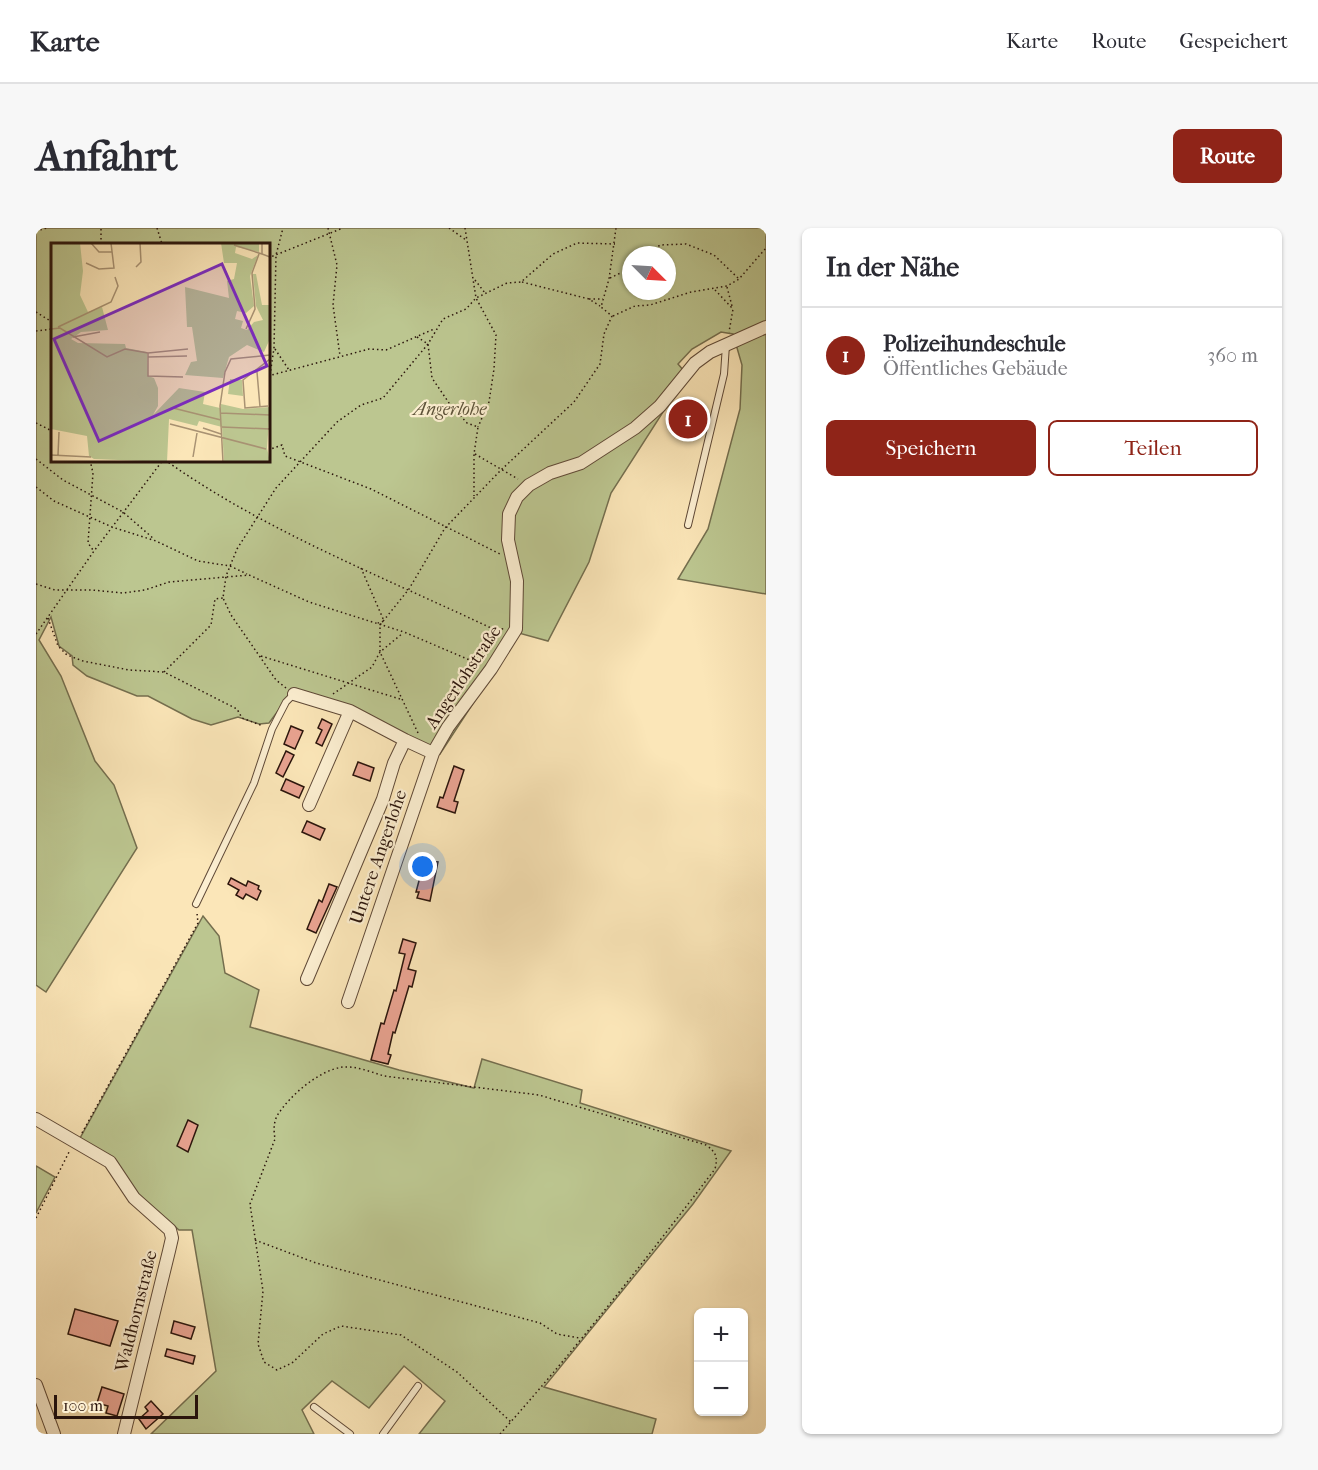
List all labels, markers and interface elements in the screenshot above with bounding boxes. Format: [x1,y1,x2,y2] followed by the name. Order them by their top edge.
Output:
[30,25,100,58] text: Karte
[1006,29,1058,53] text: Karte
[1091,29,1146,53] text: Route
[1179,29,1288,53] text: Gespeichert
[1173,129,1282,183] button: Route
[36,132,178,181] text: Anfahrt
[51,243,270,462] inset map
[622,246,676,300] north arrow
[826,252,959,283] text: In der Nähe
[883,331,1066,357] text: Polizeihundeschule
[842,344,849,367] text: 1
[1207,344,1258,367] text: 360 m
[883,357,1068,380] text: Öffentliches Gebäude
[668,396,708,441] pin: 1
[412,399,487,420] park label: Angerlohe
[826,420,1036,476] button: Speichern
[1048,420,1258,476] button: Teilen
[421,622,506,734] street label: Angerlohstraße
[346,787,411,927] street label: Untere Angerlohe
[408,852,437,881] your location
[111,1248,162,1375] street label: Waldhornstraße
[694,1308,748,1416] map controls
[694,1308,748,1362] button: +
[694,1362,748,1416] button: −
[54,1392,198,1420] scale bar
[63,1396,103,1415] text: 100 m

